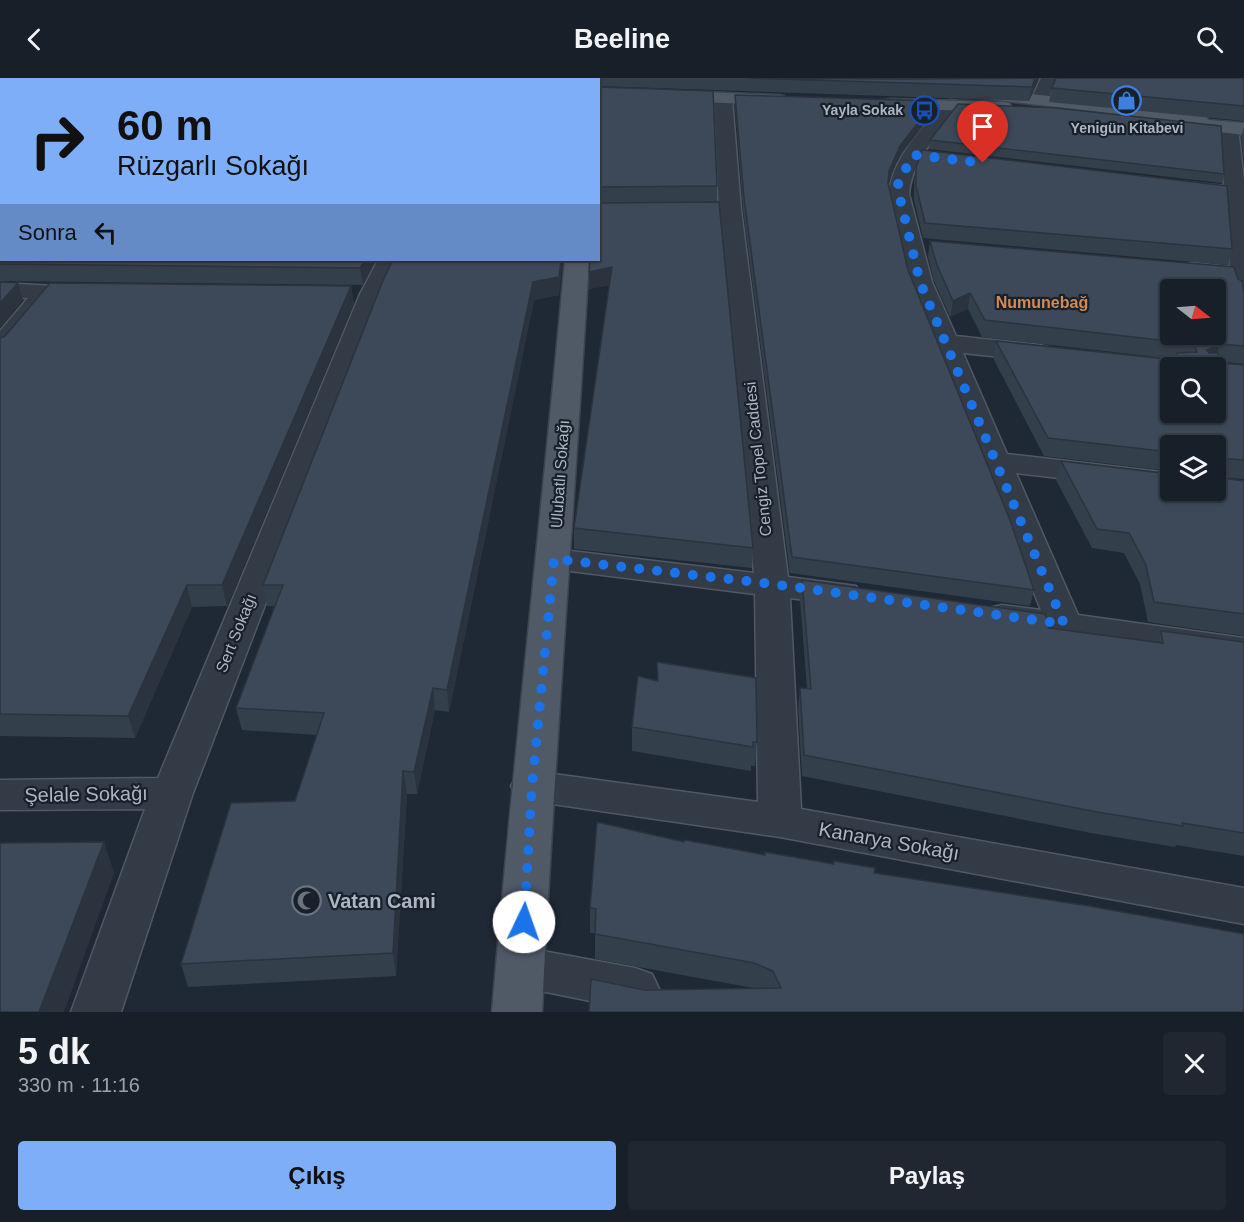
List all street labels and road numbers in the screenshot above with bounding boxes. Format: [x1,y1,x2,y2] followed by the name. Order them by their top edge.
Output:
[741,381,775,537] street label: Cengiz Topel Caddesi
[548,419,572,529] street label: Ulubatlı Sokağı
[212,591,260,675] street label: Sert Sokağı
[24,782,148,806] street label: Şelale Sokağı
[817,818,961,864] street label: Kanarya Sokağı

